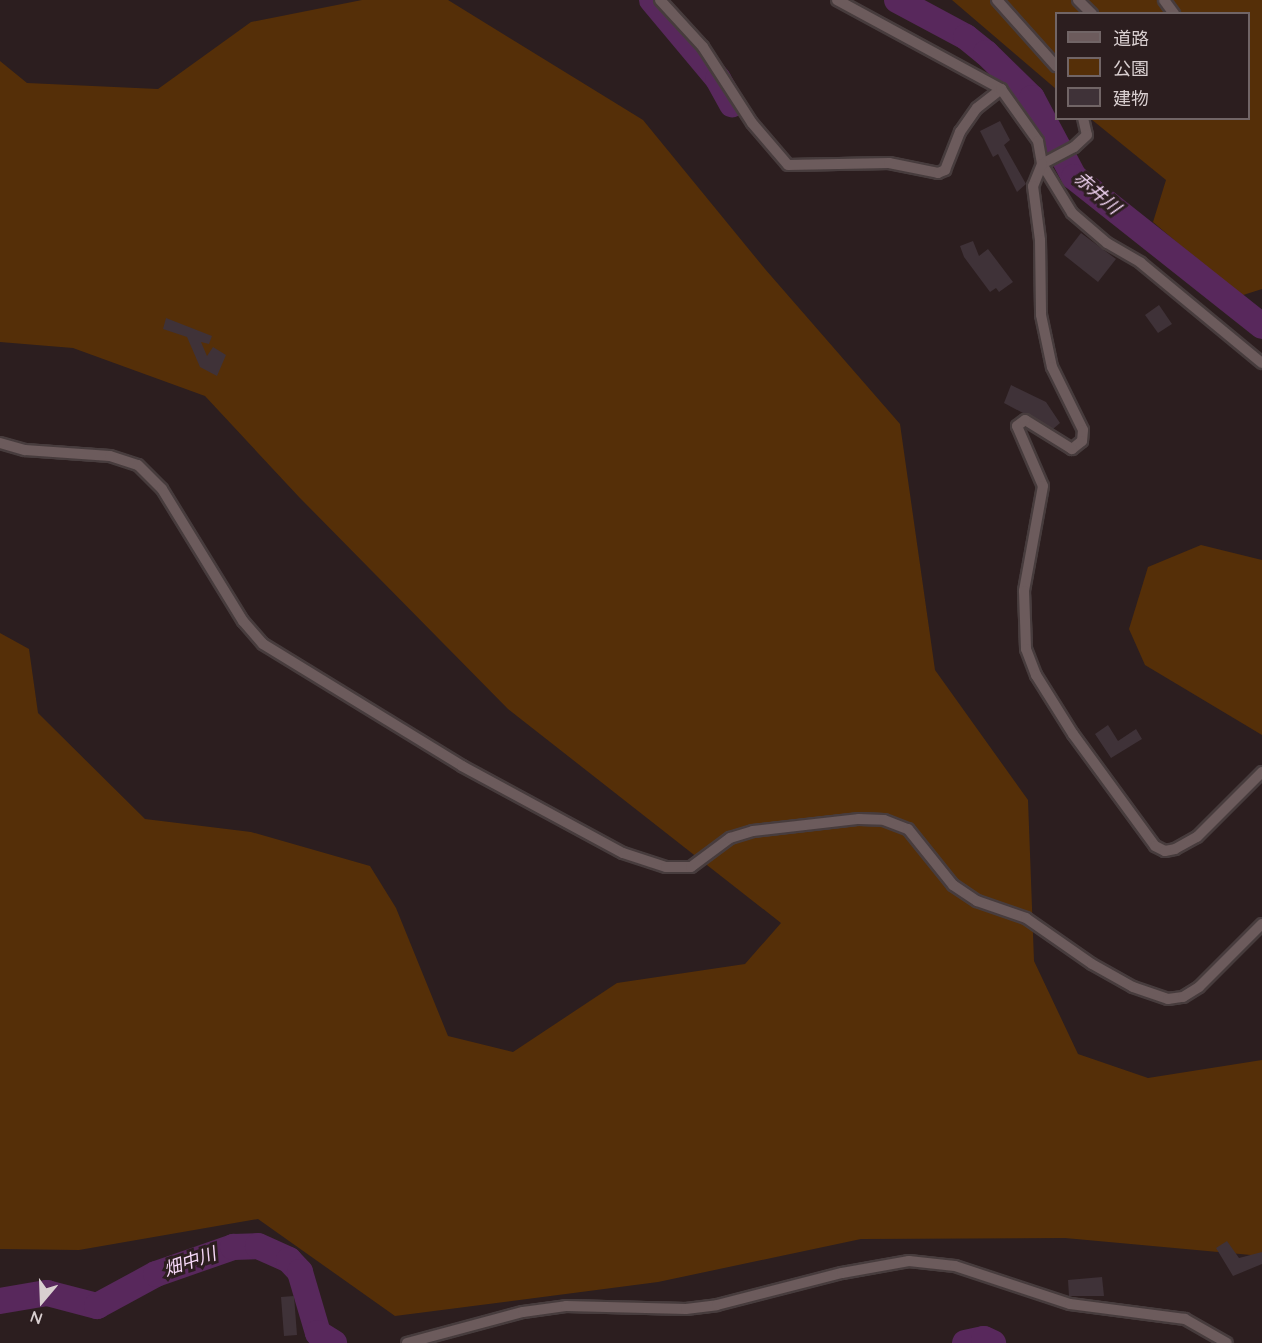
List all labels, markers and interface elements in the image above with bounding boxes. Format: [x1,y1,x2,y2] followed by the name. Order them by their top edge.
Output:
[1055,12,1250,120] legend
[1113,27,1149,50] text: 道路
[1113,57,1149,80] text: 公園
[1113,87,1149,110] text: 建物
[1070,167,1124,219] water label: 赤井川
[161,1243,219,1281] water label: 畑中川
[12,1271,72,1331] north arrow
[27,1307,45,1329] text: N

